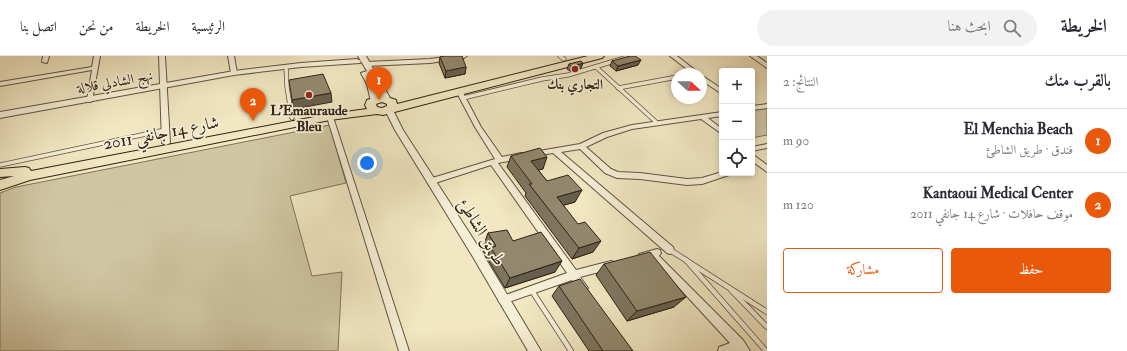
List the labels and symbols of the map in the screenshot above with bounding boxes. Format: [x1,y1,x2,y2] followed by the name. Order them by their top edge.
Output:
[570,64,580,74] marker: التجاري بنك
[75,67,155,101] street label: نهج الشادلي قلالة
[366,67,392,100] pin: 1
[671,68,707,104] north arrow
[547,76,603,96] place label: التجاري بنك
[240,88,266,121] pin: 2
[304,90,314,100] marker: L'Emauraude Bleu
[270,102,348,135] place label: L'Emauraude Bleu
[101,111,222,161] street label: شارع 14 جانفي 2011
[357,153,377,173] your location
[453,195,510,270] street label: طريق الشاطئ

